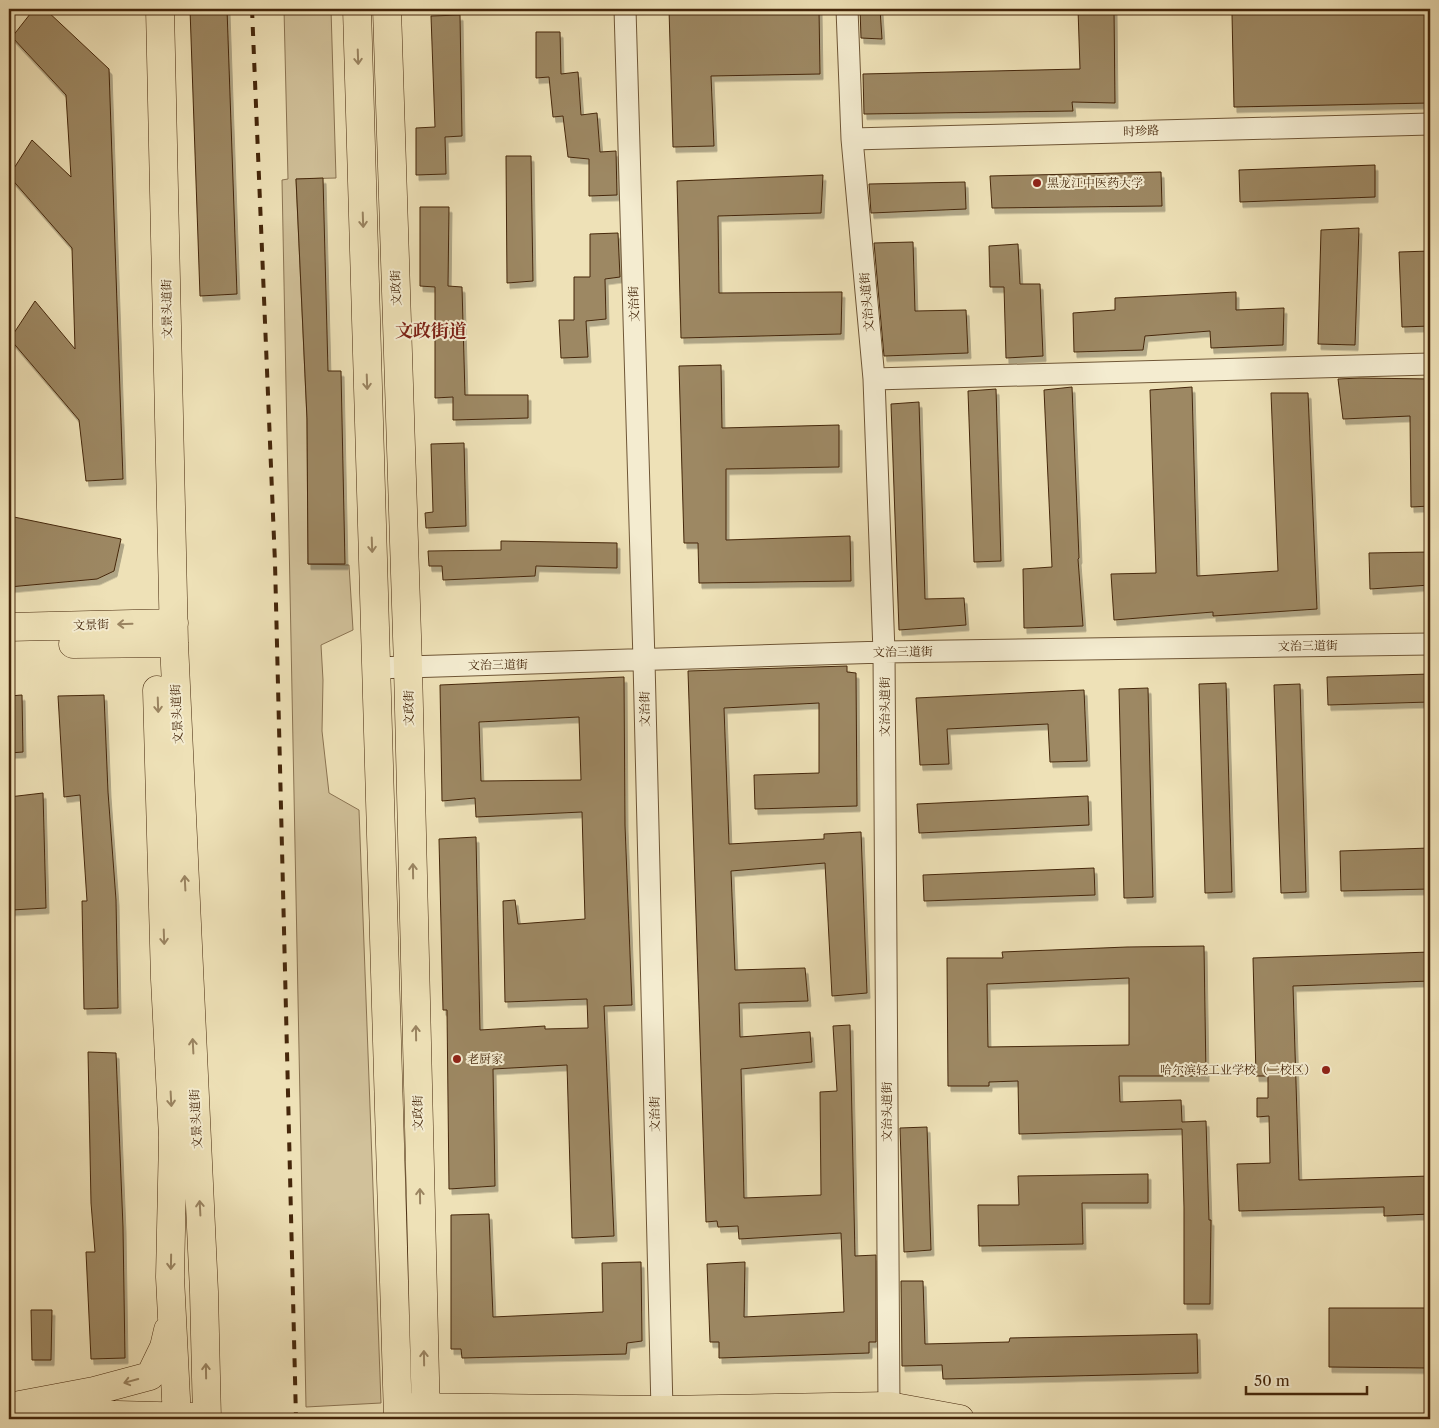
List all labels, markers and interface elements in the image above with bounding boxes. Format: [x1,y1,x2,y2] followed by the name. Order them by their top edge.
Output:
[354,49,363,65] one-way arrow
[1123,122,1159,139] street label: 时珍路
[1047,175,1143,190] place label: 黑龙江中医药大学
[1031,177,1043,189] marker: 黑龙江中医药大学
[358,212,368,228] one-way arrow
[387,269,404,306] street label: 文政街
[856,271,877,333] street label: 文治头道街
[158,278,175,339] street label: 文景头道街
[625,285,642,322] street label: 文治街
[395,320,467,342] district label: 文政街道
[363,374,372,390] one-way arrow
[367,536,377,553] one-way arrow
[73,616,110,633] street label: 文景街
[117,619,134,629] one-way arrow
[1278,637,1339,654] street label: 文治三道街
[873,643,934,660] street label: 文治三道街
[468,656,529,673] street label: 文治三道街
[877,676,892,737] street label: 文治头道街
[167,683,186,744] street label: 文景头道街
[401,689,416,726] street label: 文政街
[637,690,652,727] street label: 文治街
[153,696,163,712] one-way arrow
[408,863,417,879] one-way arrow
[181,876,190,892] one-way arrow
[160,929,169,945] one-way arrow
[412,1026,421,1042] one-way arrow
[188,1038,197,1054] one-way arrow
[467,1051,503,1066] place label: 老厨家
[451,1053,463,1065] marker: 老厨家
[1160,1062,1316,1077] place label: 哈尔滨轻工业学校（二校区）
[1320,1064,1332,1076] marker: 哈尔滨轻工业学校（二校区）
[879,1081,894,1142] street label: 文治头道街
[186,1088,205,1149] street label: 文景头道街
[166,1091,176,1107] one-way arrow
[410,1094,425,1131] street label: 文政街
[647,1095,662,1132] street label: 文治街
[416,1188,425,1204] one-way arrow
[196,1200,205,1216] one-way arrow
[166,1254,175,1270] one-way arrow
[420,1350,429,1366] one-way arrow
[201,1363,211,1379] one-way arrow
[1246,1363,1368,1395] scale bar
[1254,1371,1290,1390] text: 50 m
[123,1377,139,1386] one-way arrow

